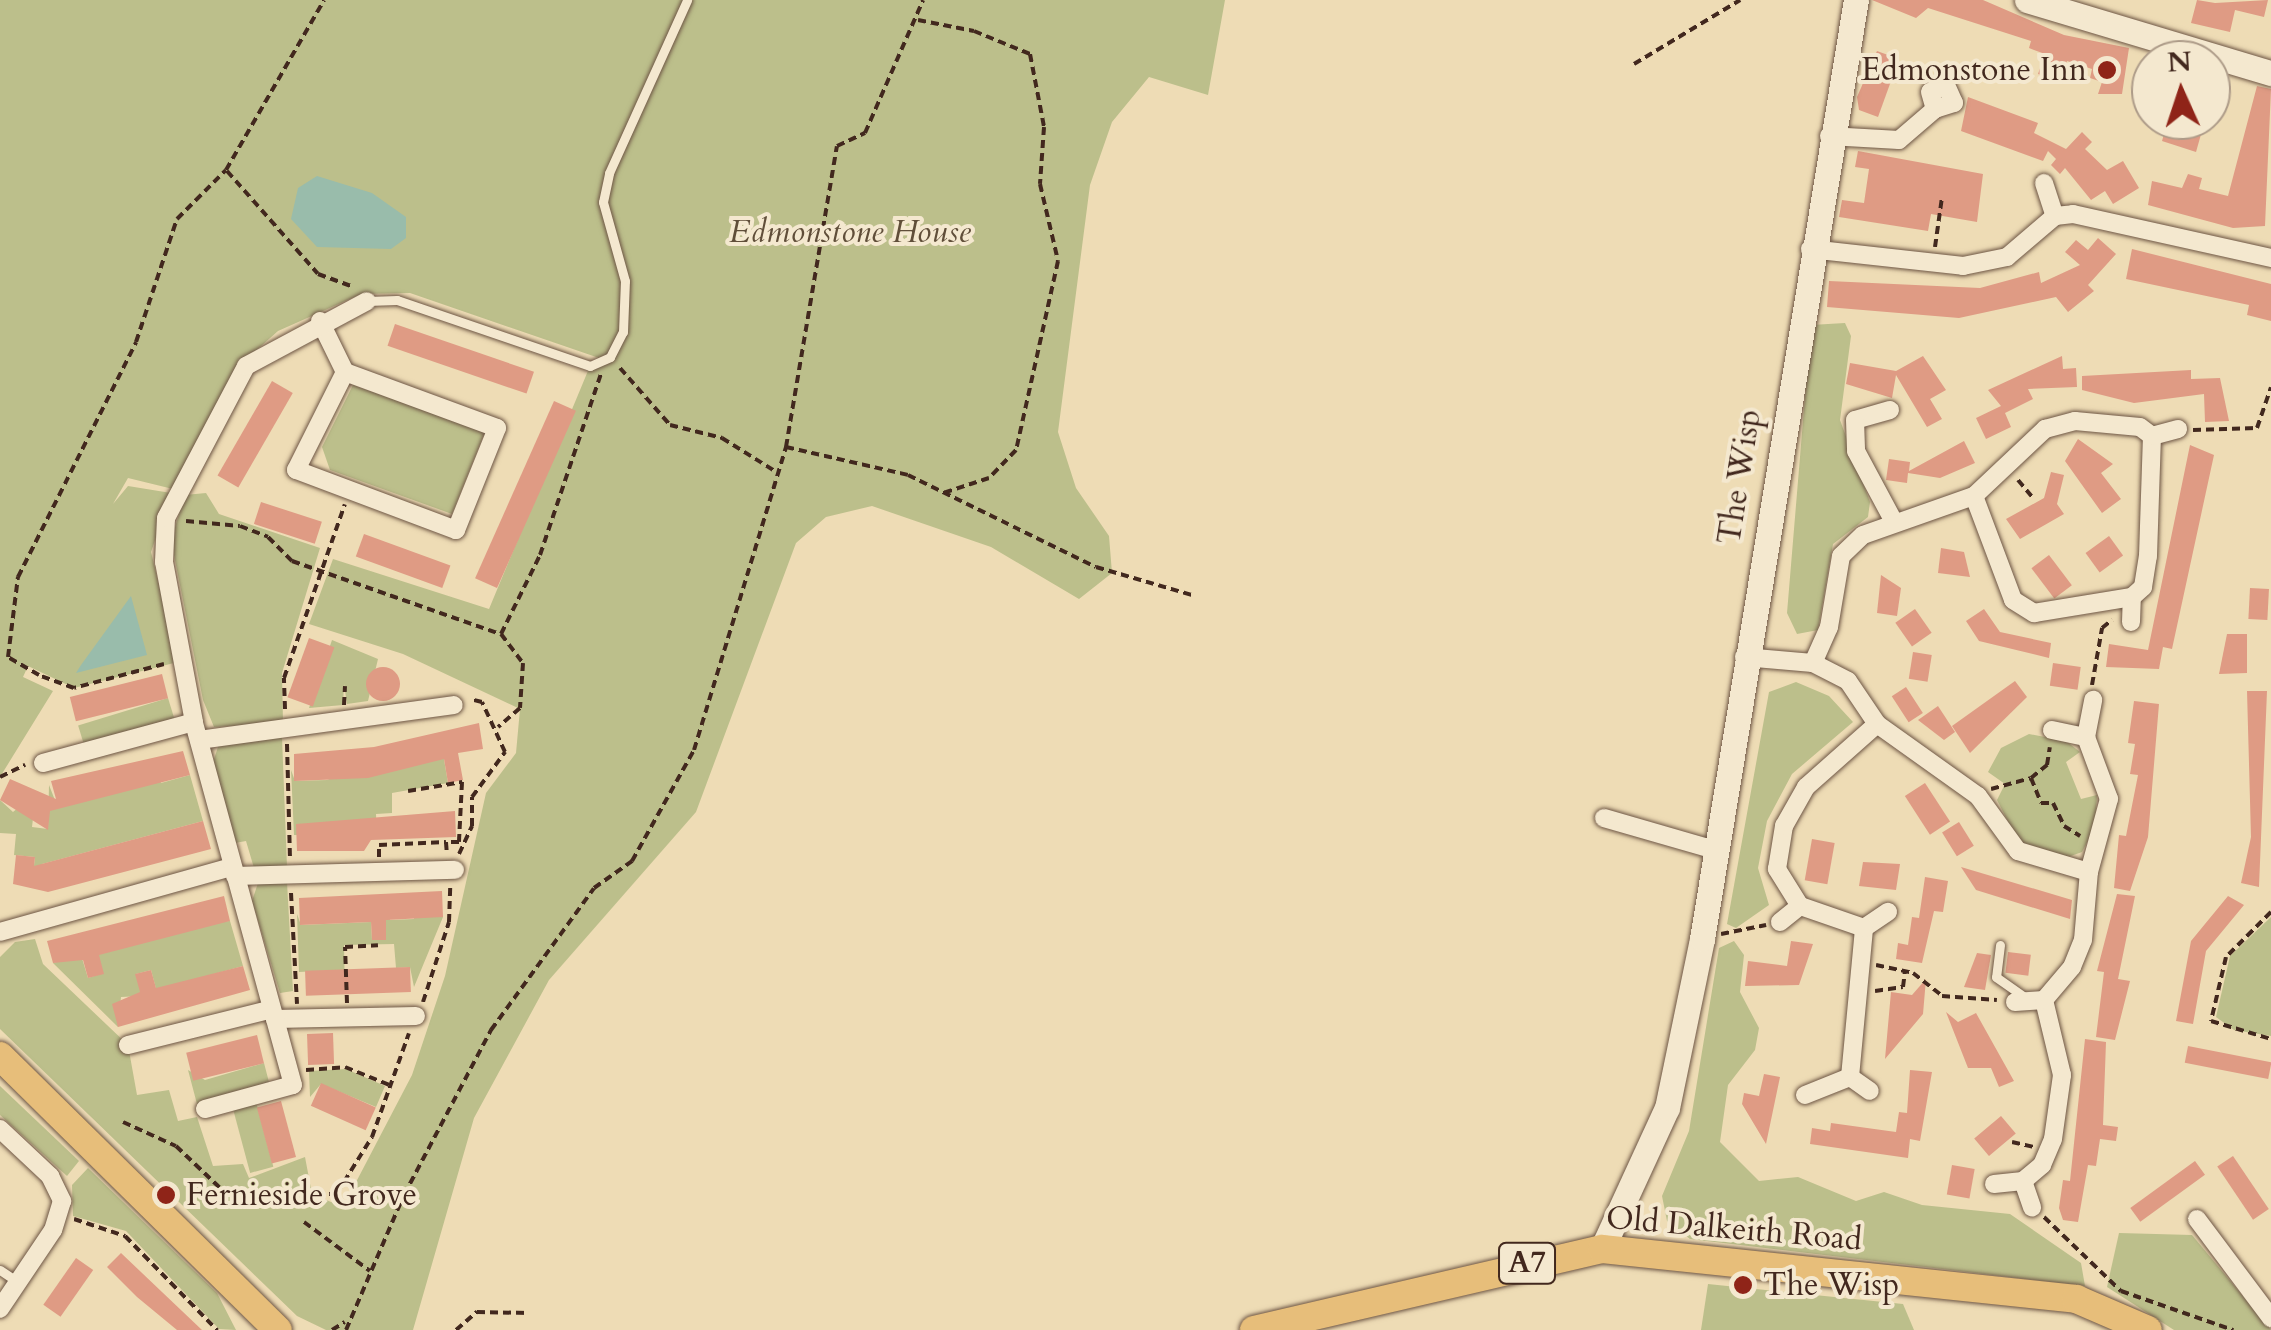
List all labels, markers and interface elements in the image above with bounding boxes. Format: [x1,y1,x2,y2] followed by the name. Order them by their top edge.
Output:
[2131,40,2231,140] north arrow
[2166,42,2193,82] text: N
[1861,51,2087,89] place label: Edmonstone Inn
[2096,59,2118,81] marker: Edmonstone Inn
[729,213,971,251] park label: Edmonstone House
[1710,407,1770,547] street label: The Wisp
[186,1176,417,1214] place label: Fernieside Grove
[155,1184,177,1206] marker: Fernieside Grove
[1604,1199,1864,1259] street label: Old Dalkeith Road
[1497,1238,1557,1288] road number: A7
[1763,1266,1899,1304] place label: The Wisp
[1732,1274,1754,1296] marker: The Wisp

